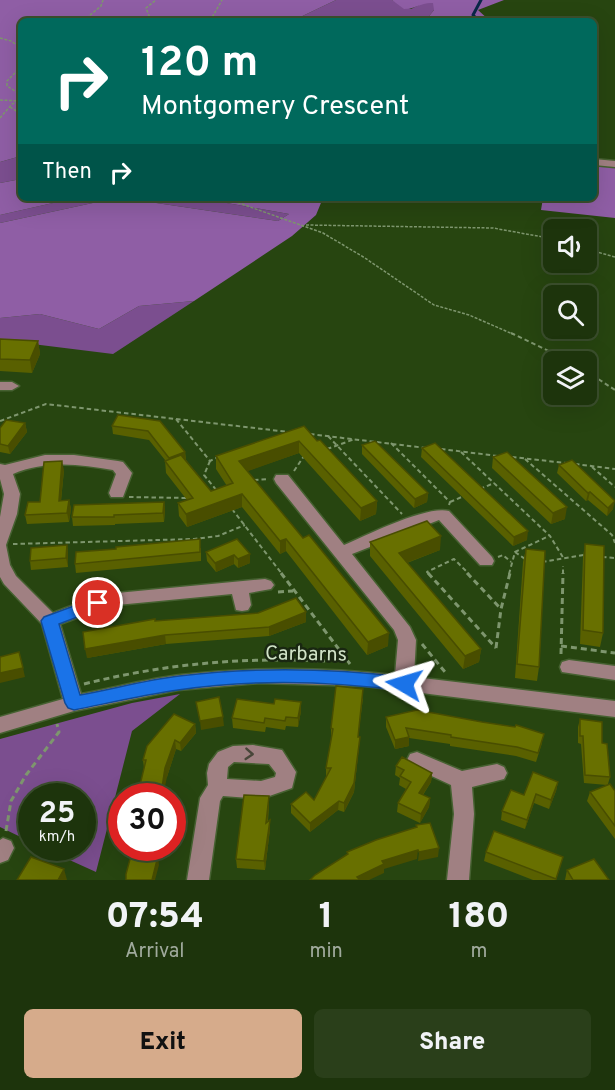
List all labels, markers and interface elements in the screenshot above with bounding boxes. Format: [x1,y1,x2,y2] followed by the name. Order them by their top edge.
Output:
[141,38,258,91] text: 120 m
[42,42,120,120] icon: right
[141,90,409,124] text: Montgomery Crescent
[104,156,137,189] icon: right
[42,159,92,186] text: Then
[543,219,597,405] map controls
[543,219,597,273] button: sound
[543,285,597,339] button: search
[543,351,597,405] button: layers
[72,577,123,628] pin
[81,586,114,619] icon: arrive
[265,641,347,669] street label: Carbarns
[372,652,436,716] position arrow
[245,747,254,760] one-way arrow
[108,783,186,861] speed limit sign: 30
[39,796,75,833] text: 25
[39,828,75,847] text: km/h
[106,895,204,941] text: 07:54
[319,895,334,941] text: 1
[449,895,509,941] text: 180
[125,939,185,965] text: Arrival
[310,939,343,965] text: min
[470,939,487,965] text: m
[24,1009,302,1078] button: Exit
[314,1009,591,1078] button: Share

